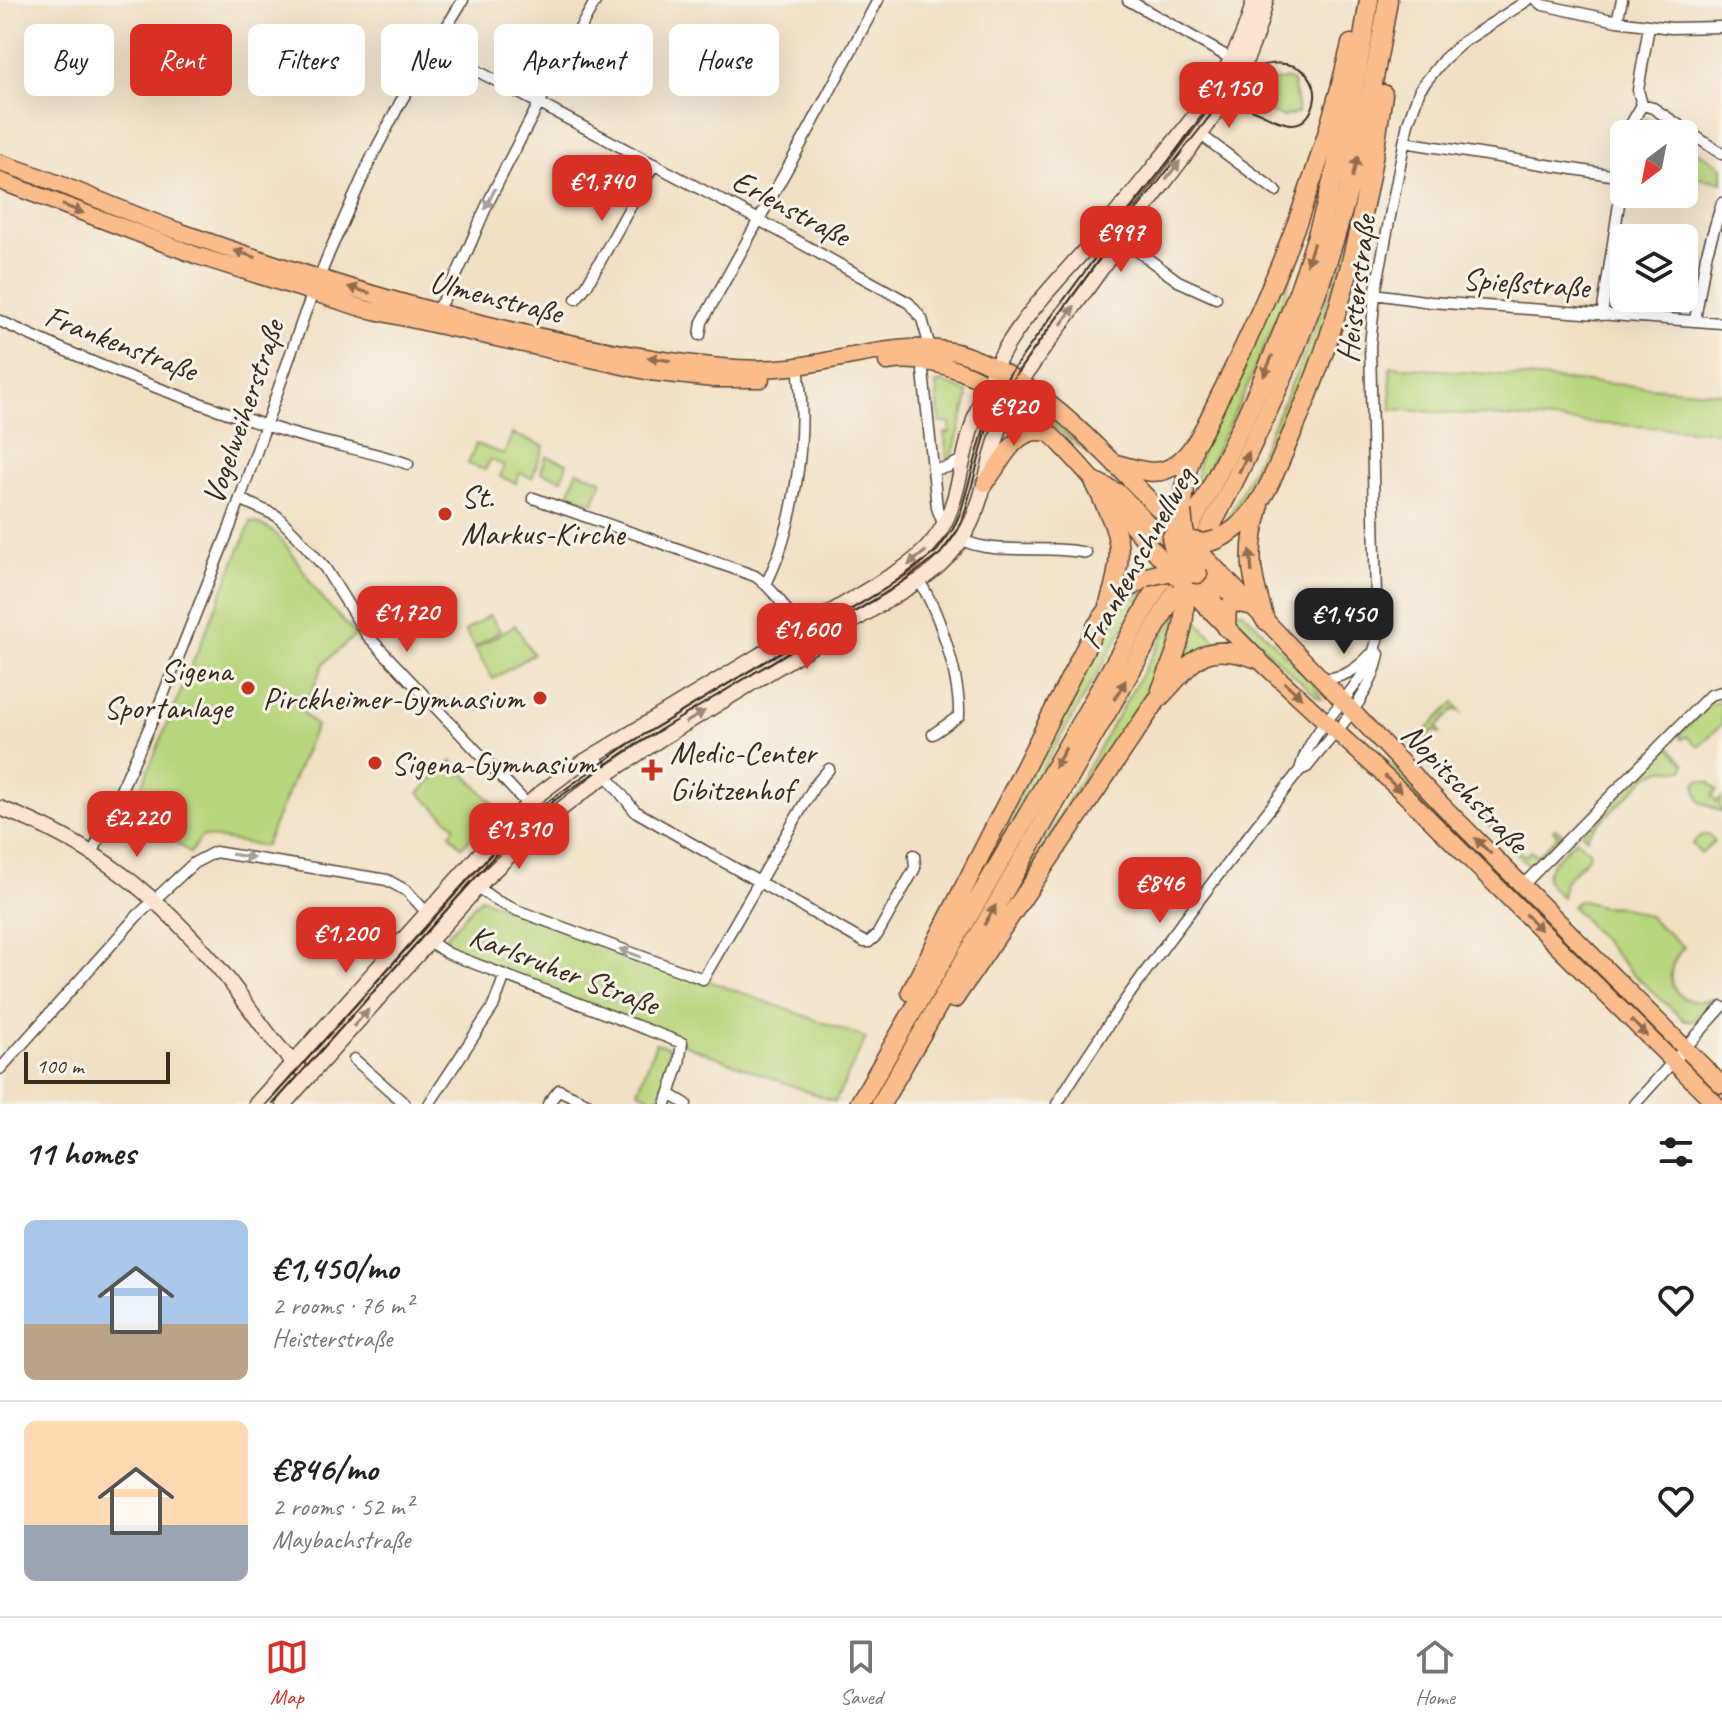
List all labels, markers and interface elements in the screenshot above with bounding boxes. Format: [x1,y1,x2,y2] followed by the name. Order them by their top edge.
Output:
[24,24,114,96] chip: Buy
[130,24,232,96] chip: Rent
[248,24,365,96] chip: Filters
[381,24,478,96] chip: New
[494,24,653,96] chip: Apartment
[669,24,779,96] chip: House
[1164,62,1294,130] pin: €1,150
[1197,71,1261,104] text: €1,150
[1610,120,1698,208] north arrow
[1610,120,1698,312] map controls
[1349,154,1361,179] one-way arrow
[537,155,667,223] pin: €1,740
[725,160,859,257] street label: Erlenstraße
[1165,160,1181,180] one-way arrow
[570,164,634,197] text: €1,740
[483,187,497,210] one-way arrow
[61,203,85,216] one-way arrow
[1074,206,1168,274] pin: €997
[1327,210,1386,365] street label: Heisterstraße
[1098,215,1144,248] text: €997
[1610,224,1698,312] button: layers
[1304,243,1316,267] one-way arrow
[233,247,257,260] one-way arrow
[1461,258,1593,308] street label: Spießstraße
[425,261,569,334] street label: Ulmenstraße
[347,283,371,296] one-way arrow
[39,295,205,392] street label: Frankenstraße
[1060,305,1075,326] one-way arrow
[192,312,295,510] street label: Vogelweiherstraße
[646,352,671,365] one-way arrow
[1262,354,1275,378] one-way arrow
[967,380,1061,448] pin: €920
[991,389,1037,422] text: €920
[1237,450,1251,474] one-way arrow
[1070,458,1205,656] street label: Frankenschnellweg
[461,476,627,554] place label: St. Markus-Kirche
[436,505,454,523] marker: St. Markus-Kirche
[1244,548,1257,573] one-way arrow
[907,549,927,565] one-way arrow
[342,586,472,654] pin: €1,720
[1279,588,1409,656] pin: €1,450
[375,595,439,628] text: €1,720
[1312,597,1376,630] text: €1,450
[742,603,872,671] pin: €1,600
[775,612,839,645] text: €1,600
[103,650,235,728] place label: Sigena Sportanlage
[262,678,526,719] place label: Pirckheimer-Gymnasium
[239,679,257,697] marker: Sigena Sportanlage
[1113,679,1127,701] one-way arrow
[1283,681,1302,699] one-way arrow
[531,689,549,707] marker: Pirckheimer-Gymnasium
[684,711,706,725] one-way arrow
[1393,714,1539,864] street label: Nopitschstraße
[670,732,819,810] place label: Medic-Center Gibitzenhof
[391,743,598,784] place label: Sigena-Gymnasium
[1053,746,1067,769] one-way arrow
[366,754,384,772] marker: Sigena-Gymnasium
[641,759,663,781] marker: Medic-Center Gibitzenhof
[1383,774,1402,793] one-way arrow
[72,791,202,859] pin: €2,220
[105,800,169,833] text: €2,220
[454,803,584,871] pin: €1,310
[487,812,551,845] text: €1,310
[1474,837,1492,856] one-way arrow
[230,851,255,863] one-way arrow
[1113,857,1207,925] pin: €846
[1136,866,1184,899] text: €846
[983,904,997,926] one-way arrow
[281,907,411,975] pin: €1,200
[1523,913,1542,931] one-way arrow
[464,915,667,1026] street label: Karlsruher Straße
[314,916,378,949] text: €1,200
[618,946,642,959] one-way arrow
[351,1008,369,1027] one-way arrow
[1629,1018,1648,1037] one-way arrow
[24,1048,170,1084] scale bar
[36,1052,83,1080] text: 100 m
[1654,1130,1698,1174] icon: filters
[24,1131,135,1174] text: 11 homes
[272,1246,398,1289] text: €1,450/mo
[88,1252,184,1348] icon: home
[1654,1278,1698,1322] icon: heart
[272,1289,413,1322] text: 2 rooms · 76 m²
[272,1322,392,1355] text: Heisterstraße
[272,1447,377,1490] text: €846/mo
[88,1453,184,1549] icon: home
[1654,1479,1698,1523] icon: heart
[272,1490,413,1523] text: 2 rooms · 52 m²
[272,1523,410,1556] text: Maybachstraße
[265,1635,309,1711] tab: Map
[839,1635,883,1711] tab: Saved
[1413,1635,1457,1711] tab: Home

